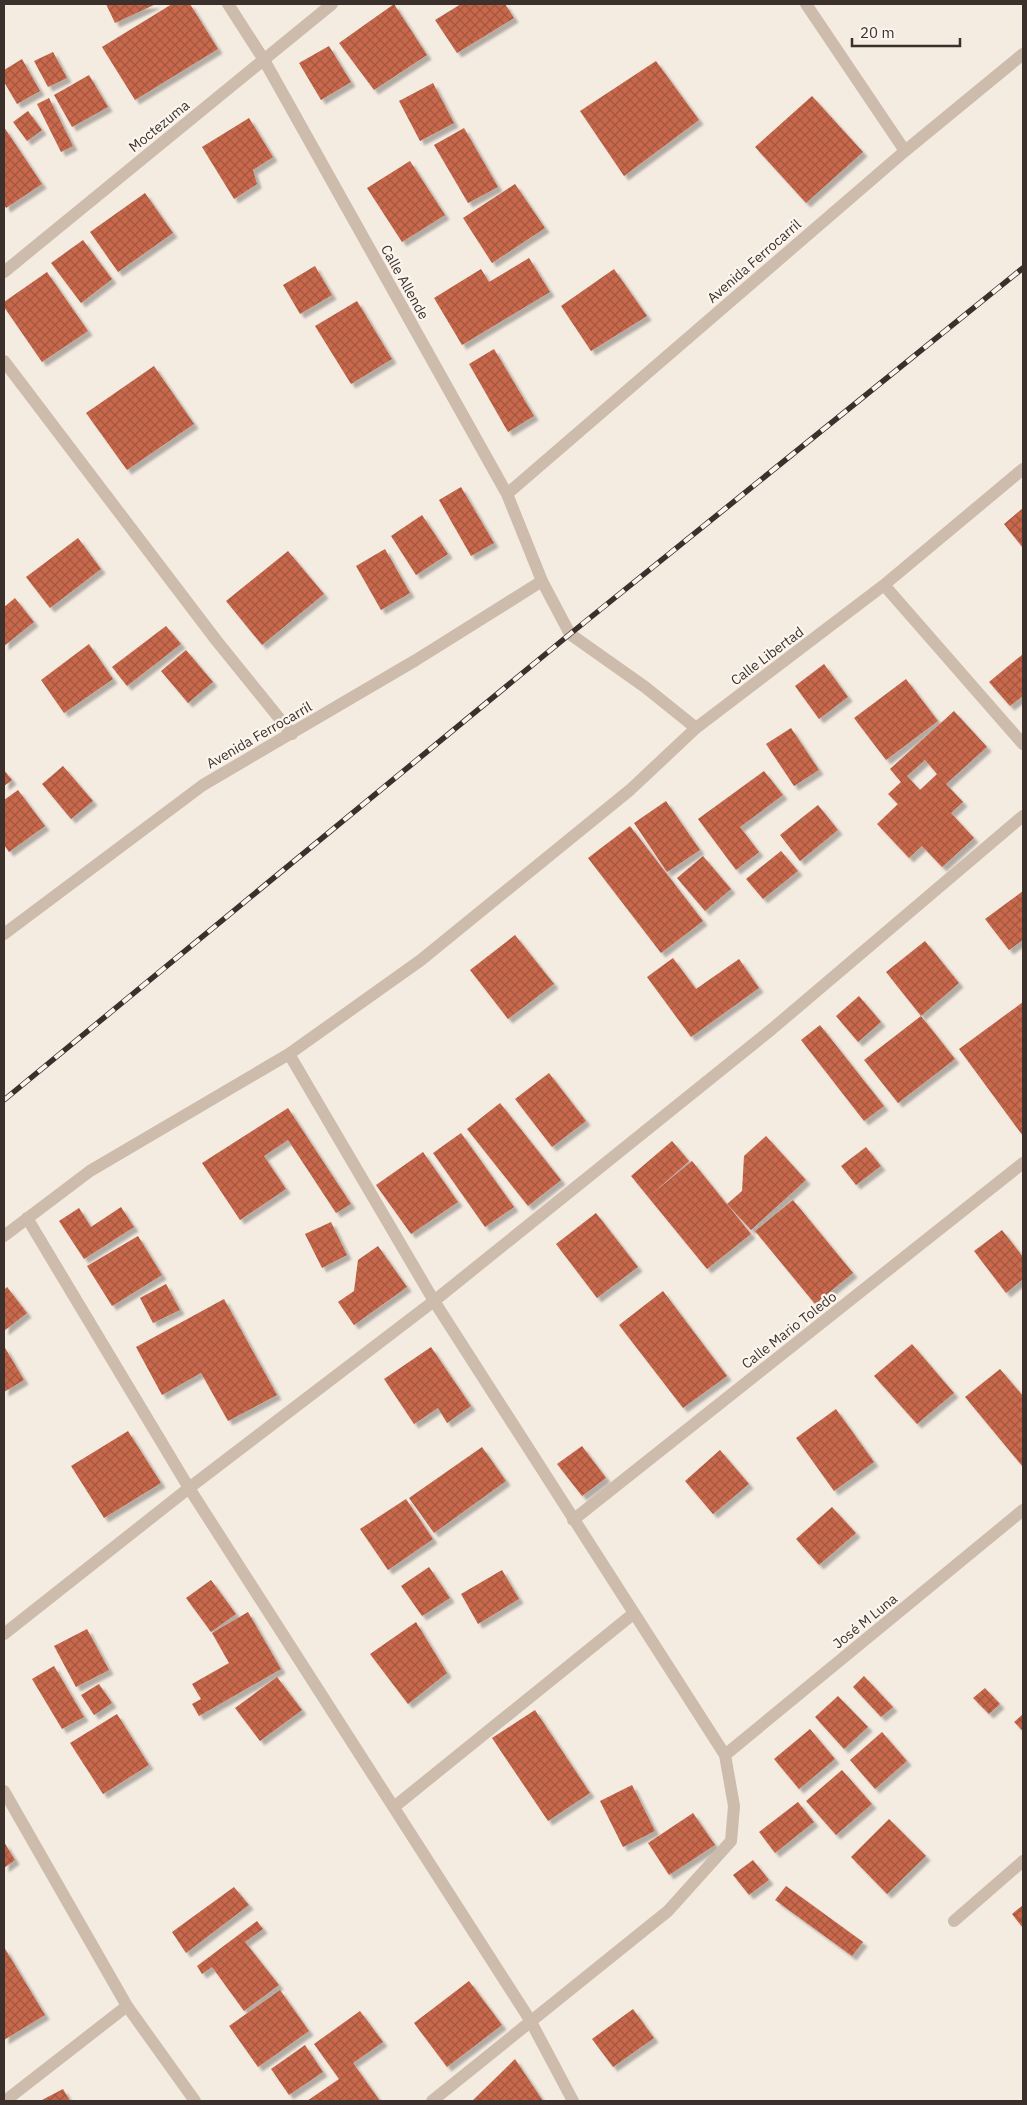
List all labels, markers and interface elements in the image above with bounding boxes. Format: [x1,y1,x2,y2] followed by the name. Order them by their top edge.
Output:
[852,15,960,47] scale bar
[860,23,895,42] text: 20 m
[125,96,193,156] street label: Moctezuma
[703,215,805,307] street label: Avenida Ferrocarril
[377,241,433,323] street label: Calle Allende
[727,623,807,689] street label: Calle Libertad
[203,697,315,773] street label: Avenida Ferrocarril
[738,1287,840,1373] street label: Calle Mario Toledo
[829,1589,901,1652] street label: José M Luna

